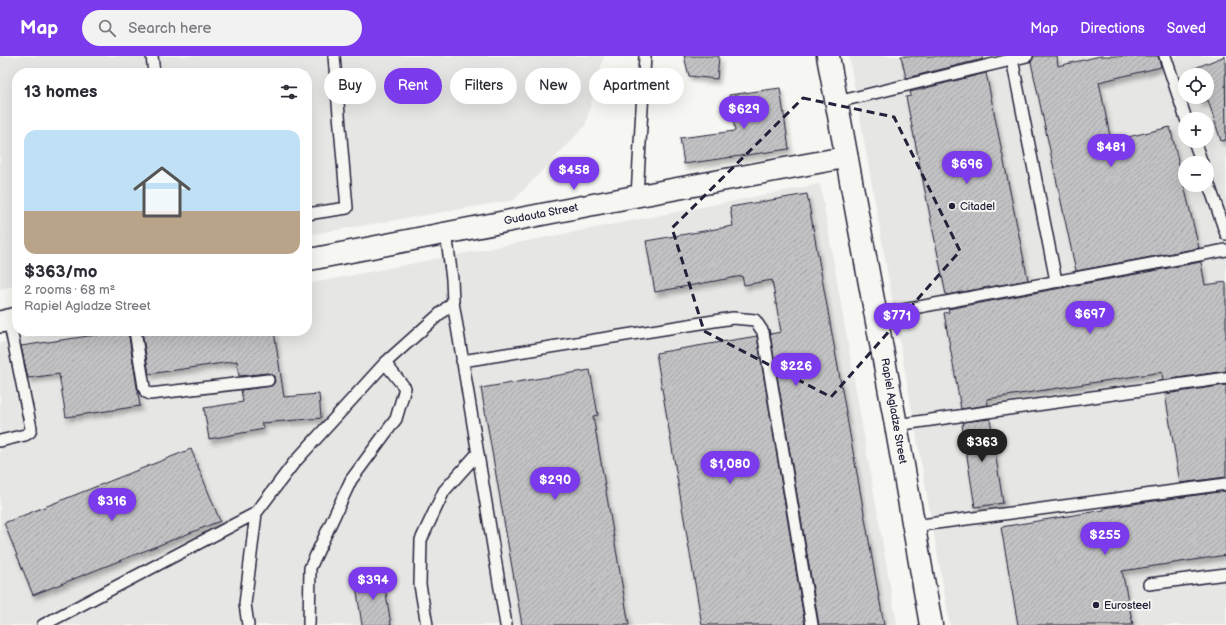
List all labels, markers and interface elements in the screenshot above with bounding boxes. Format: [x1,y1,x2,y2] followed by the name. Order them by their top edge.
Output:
[82,10,362,46] search box
[20,17,58,40] text: Map
[96,17,118,39] icon: search
[128,19,211,38] text: Search here
[1030,20,1058,37] text: Map
[1080,20,1145,37] text: Directions
[1167,20,1206,37] text: Saved
[324,68,376,104] chip: Buy
[384,68,442,104] chip: Rent
[450,68,517,104] chip: Filters
[525,68,581,104] chip: New
[589,68,684,104] chip: Apartment
[1178,68,1214,192] map controls
[1178,68,1214,104] button: locate
[278,81,300,103] icon: filters
[24,82,97,102] text: 13 homes
[720,96,768,130] pin: $629
[728,101,760,117] text: $629
[1178,112,1214,148] button: +
[1087,134,1135,168] pin: $481
[1096,139,1126,155] text: $481
[943,151,991,185] pin: $696
[126,156,198,228] icon: home
[951,156,983,172] text: $696
[1178,156,1214,192] button: −
[550,157,598,191] pin: $458
[558,162,590,178] text: $458
[503,200,580,228] street label: Gudauta Street
[960,200,995,213] place label: Citadel
[947,201,957,211] marker: Citadel
[24,262,98,282] text: $363/mo
[24,282,115,298] text: 2 rooms · 68 m²
[24,298,151,314] text: Rapiel Agladze Street
[1066,301,1114,335] pin: $697
[873,303,921,337] pin: $771
[1074,306,1106,322] text: $697
[883,308,911,324] text: $771
[772,353,820,387] pin: $226
[878,357,910,466] street label: Rapiel Agladze Street
[780,358,812,374] text: $226
[958,429,1006,463] pin: $363
[966,434,998,450] text: $363
[697,451,763,485] pin: $1,080
[710,456,750,472] text: $1,080
[531,467,579,501] pin: $290
[539,472,571,488] text: $290
[88,488,136,522] pin: $316
[97,493,127,509] text: $316
[1081,522,1129,556] pin: $255
[1089,527,1121,543] text: $255
[349,567,397,601] pin: $394
[357,572,389,588] text: $394
[1104,599,1151,612] place label: Eurosteel
[1091,600,1101,610] marker: Eurosteel

